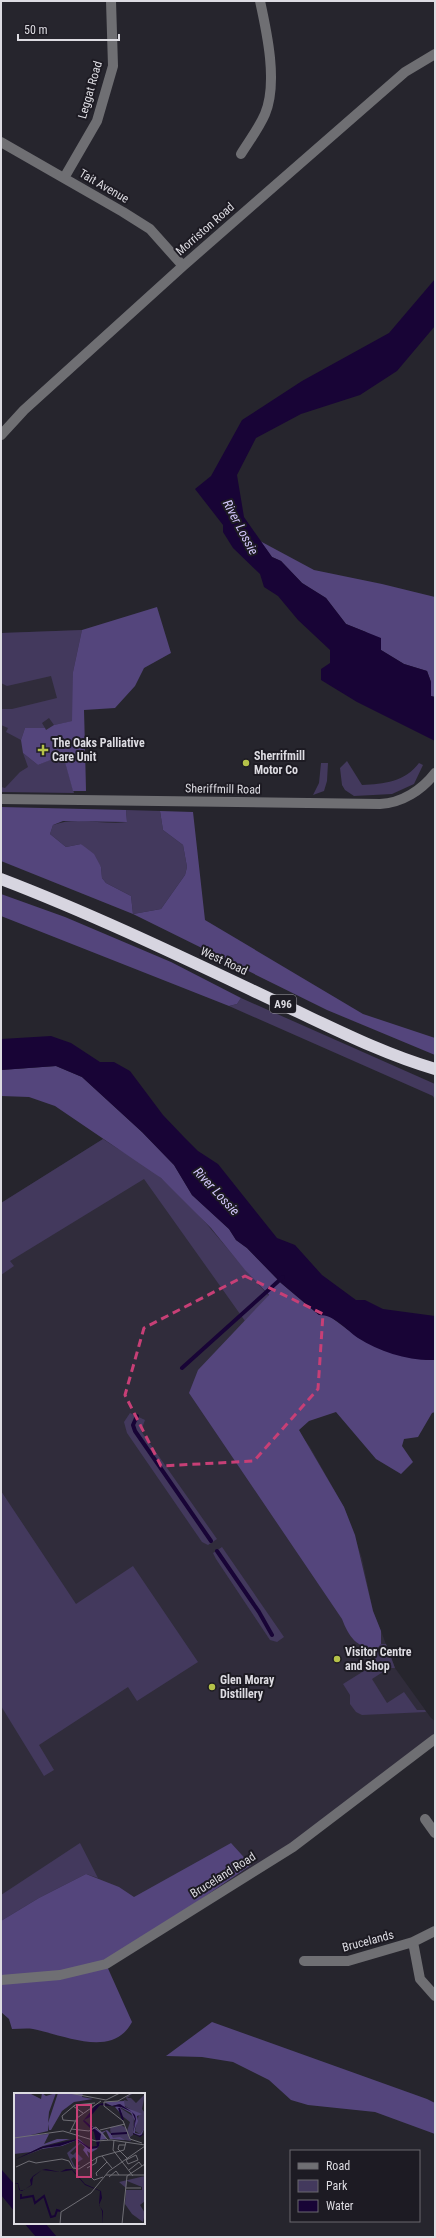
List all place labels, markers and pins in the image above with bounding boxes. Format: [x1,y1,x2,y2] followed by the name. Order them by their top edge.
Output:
[52,736,145,764] place label: The Oaks Palliative Care Unit
[37,744,49,756] marker: The Oaks Palliative Care Unit
[254,749,305,777] place label: Sherrifmill Motor Co
[241,758,251,768] marker: Sherrifmill Motor Co
[345,1645,412,1673] place label: Visitor Centre and Shop
[332,1654,342,1664] marker: Visitor Centre and Shop
[220,1673,275,1701] place label: Glen Moray Distillery
[207,1682,217,1692] marker: Glen Moray Distillery

